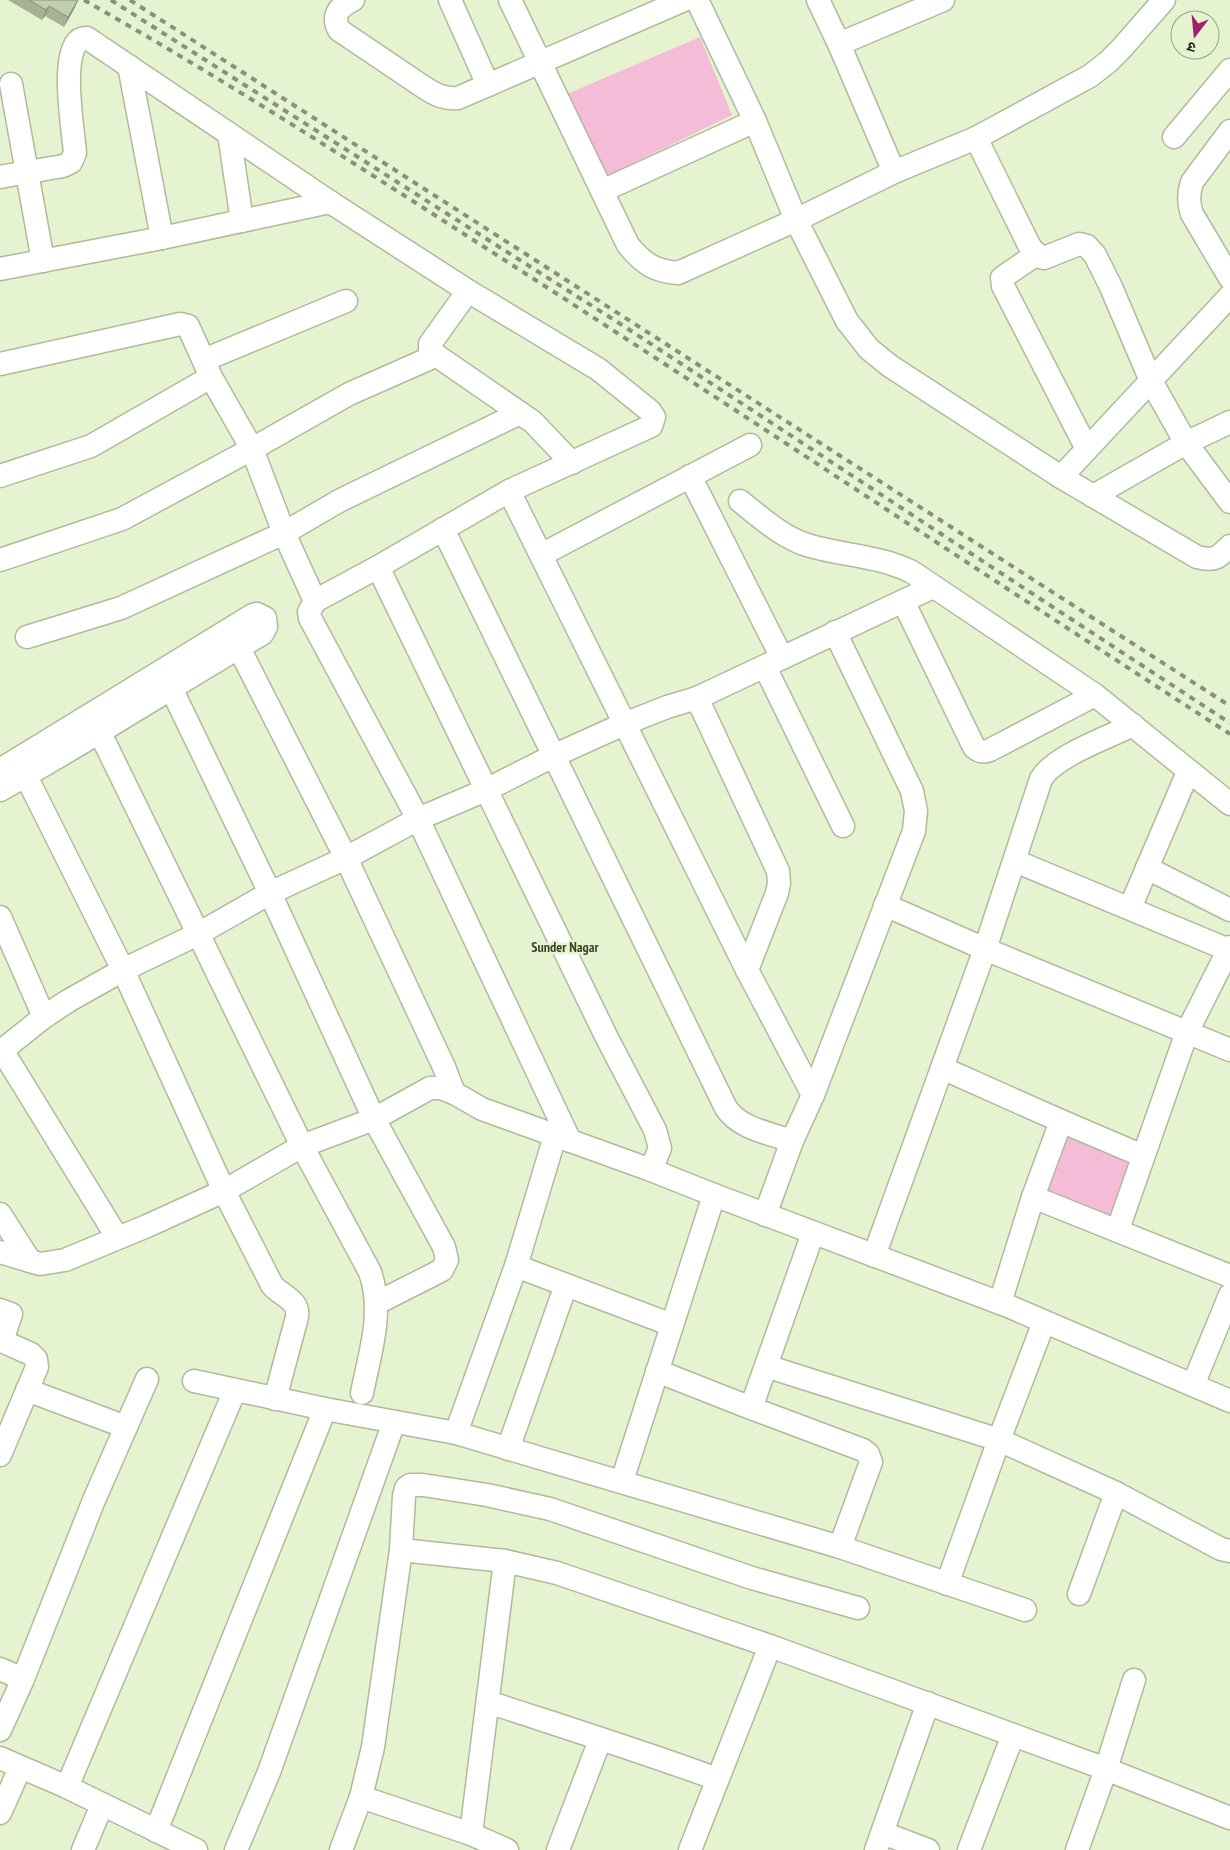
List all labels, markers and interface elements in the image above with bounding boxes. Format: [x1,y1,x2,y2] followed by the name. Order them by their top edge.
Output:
[1170,10,1220,60] north arrow
[1184,37,1198,57] text: उ
[531,938,600,956] district label: Sunder Nagar

